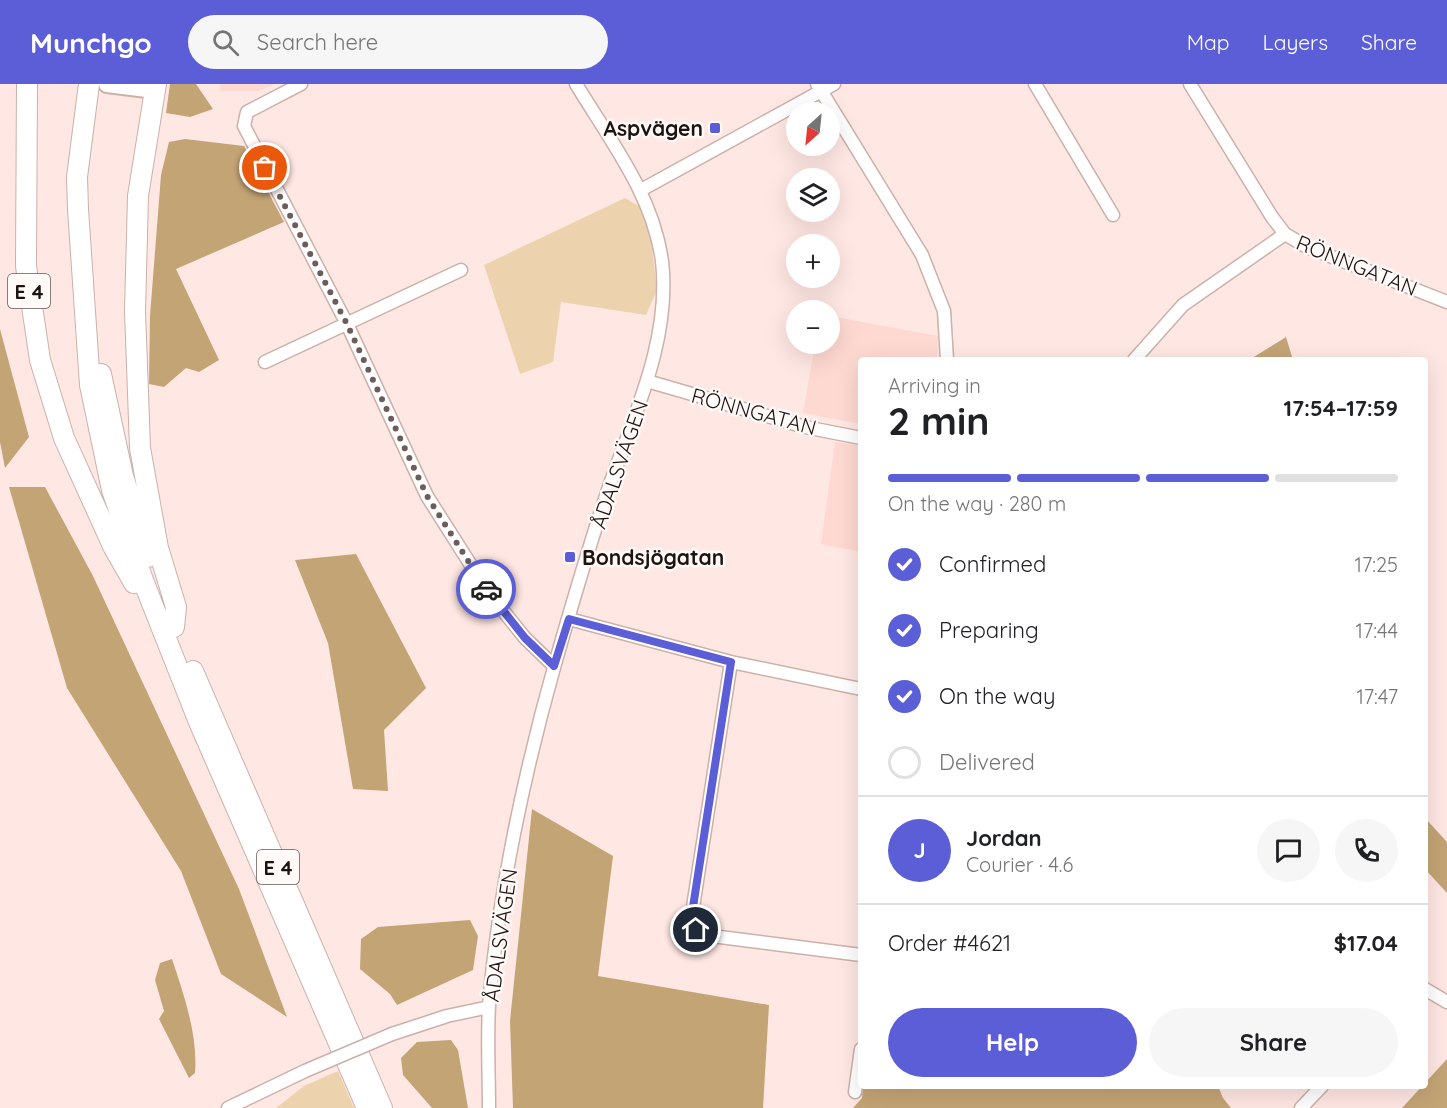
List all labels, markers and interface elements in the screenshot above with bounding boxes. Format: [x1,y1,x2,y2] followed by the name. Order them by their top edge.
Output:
[188,15,608,69] search box
[30,25,152,60] text: Munchgo
[209,26,242,59] icon: search
[257,28,378,56] text: Search here
[1187,29,1230,55] text: Map
[1263,29,1328,55] text: Layers
[1361,29,1417,55] text: Share
[786,102,840,156] north arrow
[786,102,840,354] map controls
[604,115,703,141] place label: Aspvägen
[708,121,722,135] marker: Aspvägen
[239,142,290,193] pin
[248,151,281,184] icon: bag
[786,168,840,222] button: layers
[1293,229,1421,301] street label: RÖNNGATAN
[786,234,840,288] button: +
[8,274,50,308] road number: E 4
[786,300,840,354] button: −
[888,373,981,398] text: Arriving in
[689,382,819,440] street label: RÖNNGATAN
[1283,394,1398,422] text: 17:54–17:59
[585,396,653,532] street label: ÅDALSVÄGEN
[888,396,990,445] text: 2 min
[888,491,1066,516] text: On the way · 280 m
[582,544,724,570] place label: Bondsjögatan
[888,548,921,581] icon: check
[563,550,577,564] marker: Bondsjögatan
[939,550,1046,578] text: Confirmed
[1355,552,1398,577] text: 17:25
[456,559,516,619] courier
[470,573,503,606] icon: car
[888,614,921,647] icon: check
[939,616,1039,644] text: Preparing
[1356,618,1398,643] text: 17:44
[888,680,921,713] icon: check
[939,682,1055,710] text: On the way
[1356,684,1398,709] text: 17:47
[939,748,1035,776] text: Delivered
[1257,819,1320,882] button: chat
[1335,819,1398,882] button: phone
[966,824,1042,852] text: Jordan
[913,836,926,864] text: J
[257,850,299,884] road number: E 4
[966,852,1073,877] text: Courier · 4.6
[478,867,522,1003] street label: ÅDALSVÄGEN
[670,904,721,955] pin
[679,913,712,946] icon: home
[888,929,1011,957] text: Order #4621
[1334,929,1398,957] text: $17.04
[888,1008,1137,1077] button: Help
[1149,1008,1398,1077] button: Share

